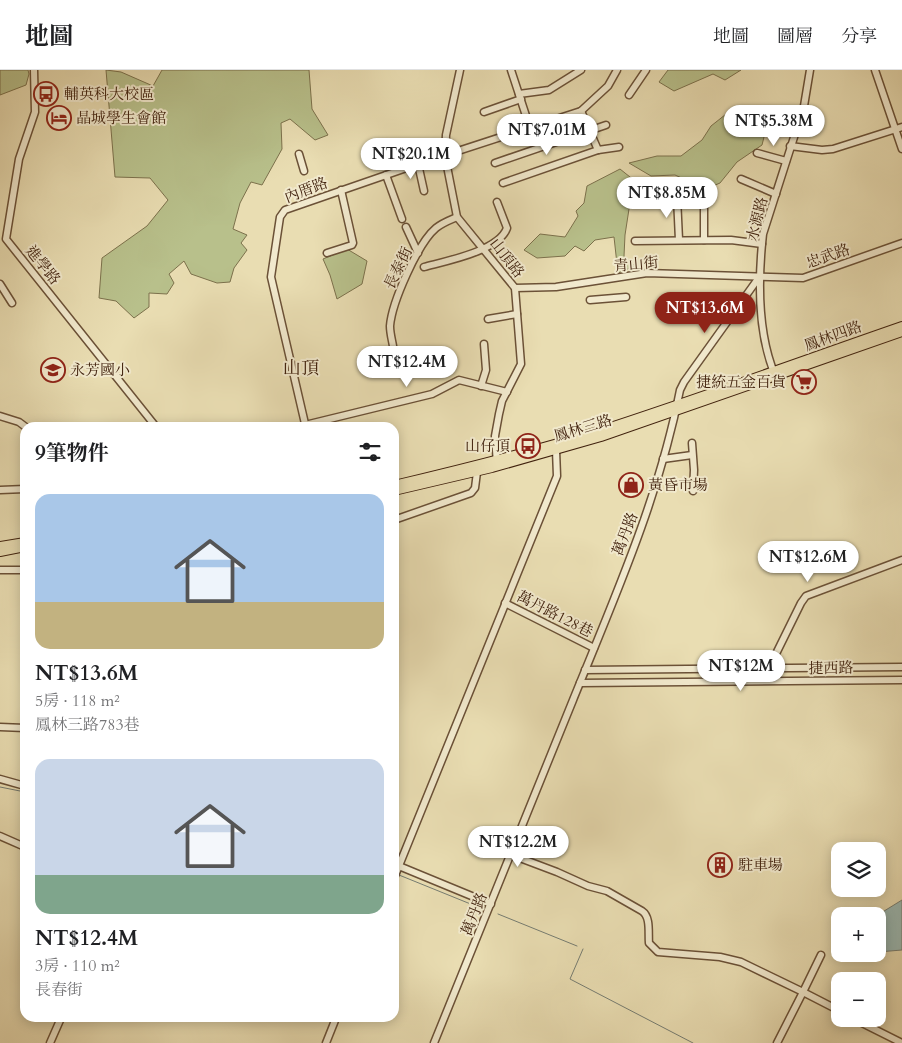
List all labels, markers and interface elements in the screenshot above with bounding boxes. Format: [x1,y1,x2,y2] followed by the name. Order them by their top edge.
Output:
[25,20,73,53] text: 地圖
[713,24,749,49] text: 地圖
[777,24,813,49] text: 圖層
[841,24,877,49] text: 分享
[33,81,59,107] bus stop icon: 輔英科大校區
[64,84,154,104] place label: 輔英科大校區
[722,104,826,147] pin: NT$5.38M
[46,105,72,131] hotel icon: 晶城學生會館
[76,108,166,128] place label: 晶城學生會館
[735,110,813,132] text: NT$5.38M
[495,114,599,156] pin: NT$7.01M
[508,119,586,141] text: NT$7.01M
[359,138,463,180] pin: NT$20.1M
[372,143,450,165] text: NT$20.1M
[281,173,331,207] street label: 內厝路
[615,176,719,219] pin: NT$8.85M
[628,182,706,204] text: NT$8.85M
[742,195,772,243] street label: 水源路
[485,234,529,282] street label: 山頂路
[803,239,853,273] street label: 忠武路
[21,241,65,289] street label: 進學路
[379,243,417,293] street label: 長泰街
[613,252,659,276] street label: 青山街
[653,292,757,334] pin: NT$13.6M
[666,297,744,319] text: NT$13.6M
[801,316,865,356] street label: 鳳林四路
[355,346,459,388] pin: NT$12.4M
[368,351,446,373] text: NT$12.4M
[283,356,319,381] district label: 山頂
[40,357,66,383] school or university icon: 永芳國小
[70,360,130,380] place label: 永芳國小
[791,369,817,395] supermarket icon: 捷統五金百貨
[696,372,786,392] place label: 捷統五金百貨
[551,410,615,446] street label: 鳳林三路
[515,433,541,459] bus stop icon: 山仔頂
[465,436,510,456] place label: 山仔頂
[356,438,384,466] icon: filters
[35,439,109,468] text: 9筆物件
[618,472,644,498] shop icon: 黃昏市場
[648,475,708,495] place label: 黃昏市場
[608,509,642,559] street label: 萬丹路
[165,526,255,616] icon: home
[756,540,860,583] pin: NT$12.6M
[769,546,847,568] text: NT$12.6M
[513,586,597,642] street label: 萬丹路128巷
[700,650,782,692] pin: NT$12M
[708,655,774,677] text: NT$12M
[808,658,854,678] street label: 捷西路
[35,659,138,688] text: NT$13.6M
[35,690,120,712] text: 5房 · 118 m²
[35,714,140,736] text: 鳳林三路783巷
[165,791,255,881] icon: home
[466,826,570,868] pin: NT$12.2M
[479,831,557,853] text: NT$12.2M
[831,842,886,1027] map controls
[831,842,886,897] button: layers
[707,852,733,878] building icon: 駐車場
[738,855,783,875] place label: 駐車場
[456,889,492,939] street label: 萬丹路
[831,907,886,962] button: +
[35,924,138,953] text: NT$12.4M
[35,955,120,977] text: 3房 · 110 m²
[831,972,886,1027] button: −
[35,979,83,1001] text: 長春街

